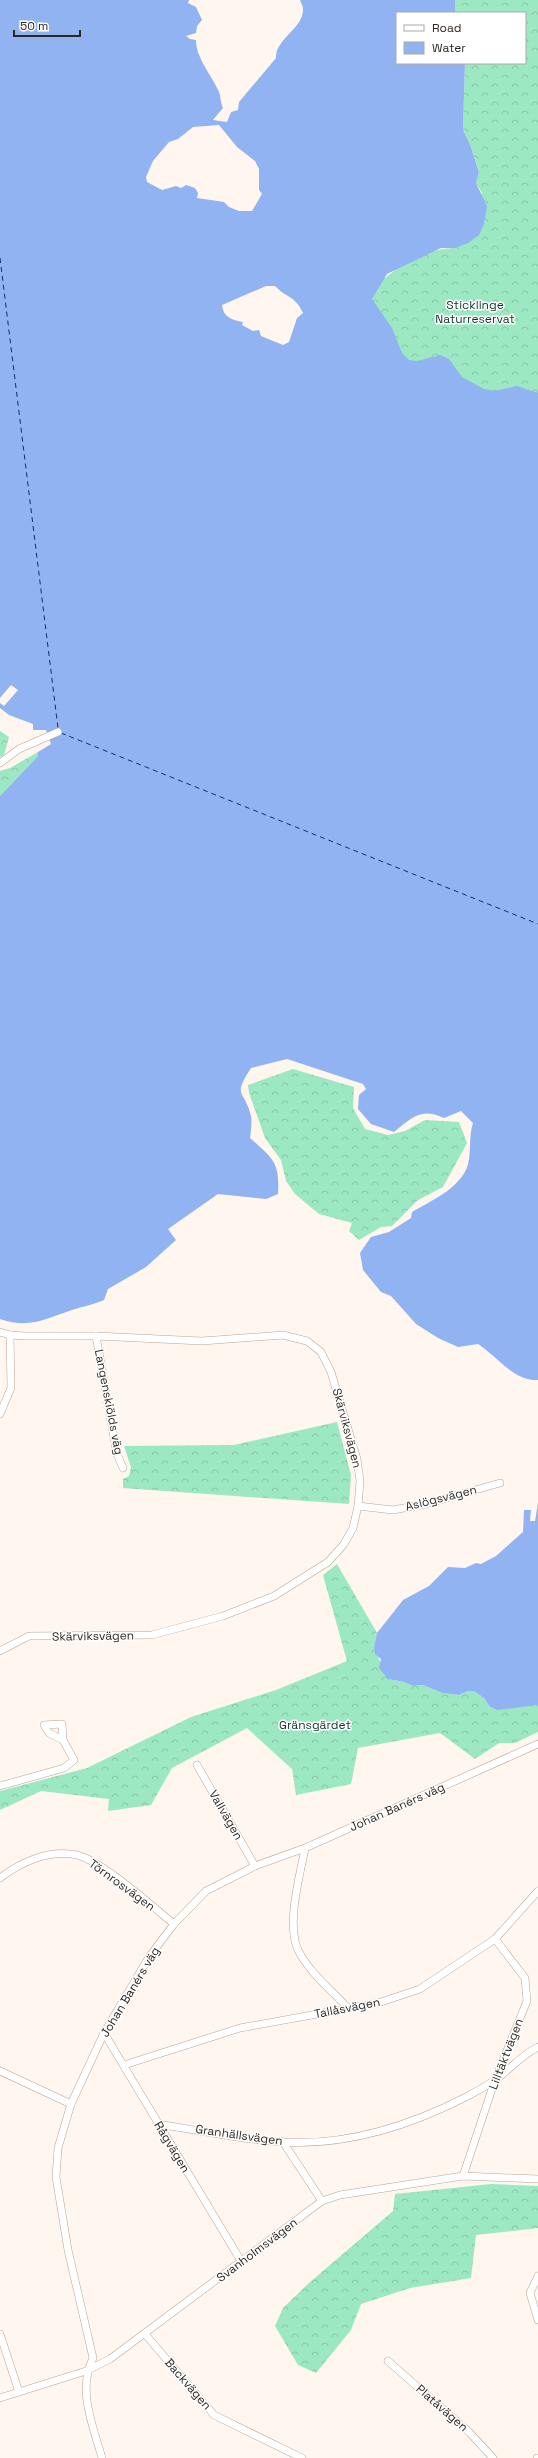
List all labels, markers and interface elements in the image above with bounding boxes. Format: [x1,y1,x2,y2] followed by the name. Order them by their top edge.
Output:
[14,12,80,38] scale bar
[396,12,526,64] legend
[20,18,48,34] text: 50 m
[432,20,461,36] text: Road
[432,40,466,56] text: Water
[435,297,515,327] park label: Sticklinge Naturreservat
[91,1348,127,1456] street label: Langenskiölds väg
[329,1386,365,1470] street label: Skärviksvägen
[404,1481,478,1515] street label: Aslögsvägen
[52,1627,134,1645] street label: Skärviksvägen
[279,1717,351,1733] park label: Gränsgärdet
[347,1779,447,1835] street label: Johan Banérs väg
[205,1787,247,1843] street label: Vallvägen
[86,1856,158,1914] street label: Törnrosvägen
[97,1944,163,2040] street label: Johan Banérs väg
[313,1994,381,2022] street label: Tallåsvägen
[485,2016,527,2092] street label: Lilltäktvägen
[150,2118,194,2176] street label: Rågvägen
[194,2121,284,2149] street label: Granhällsvägen
[213,2214,301,2286] street label: Svanholmsvägen
[161,2355,215,2413] street label: Backvägen
[413,2381,471,2435] street label: Platåvägen

